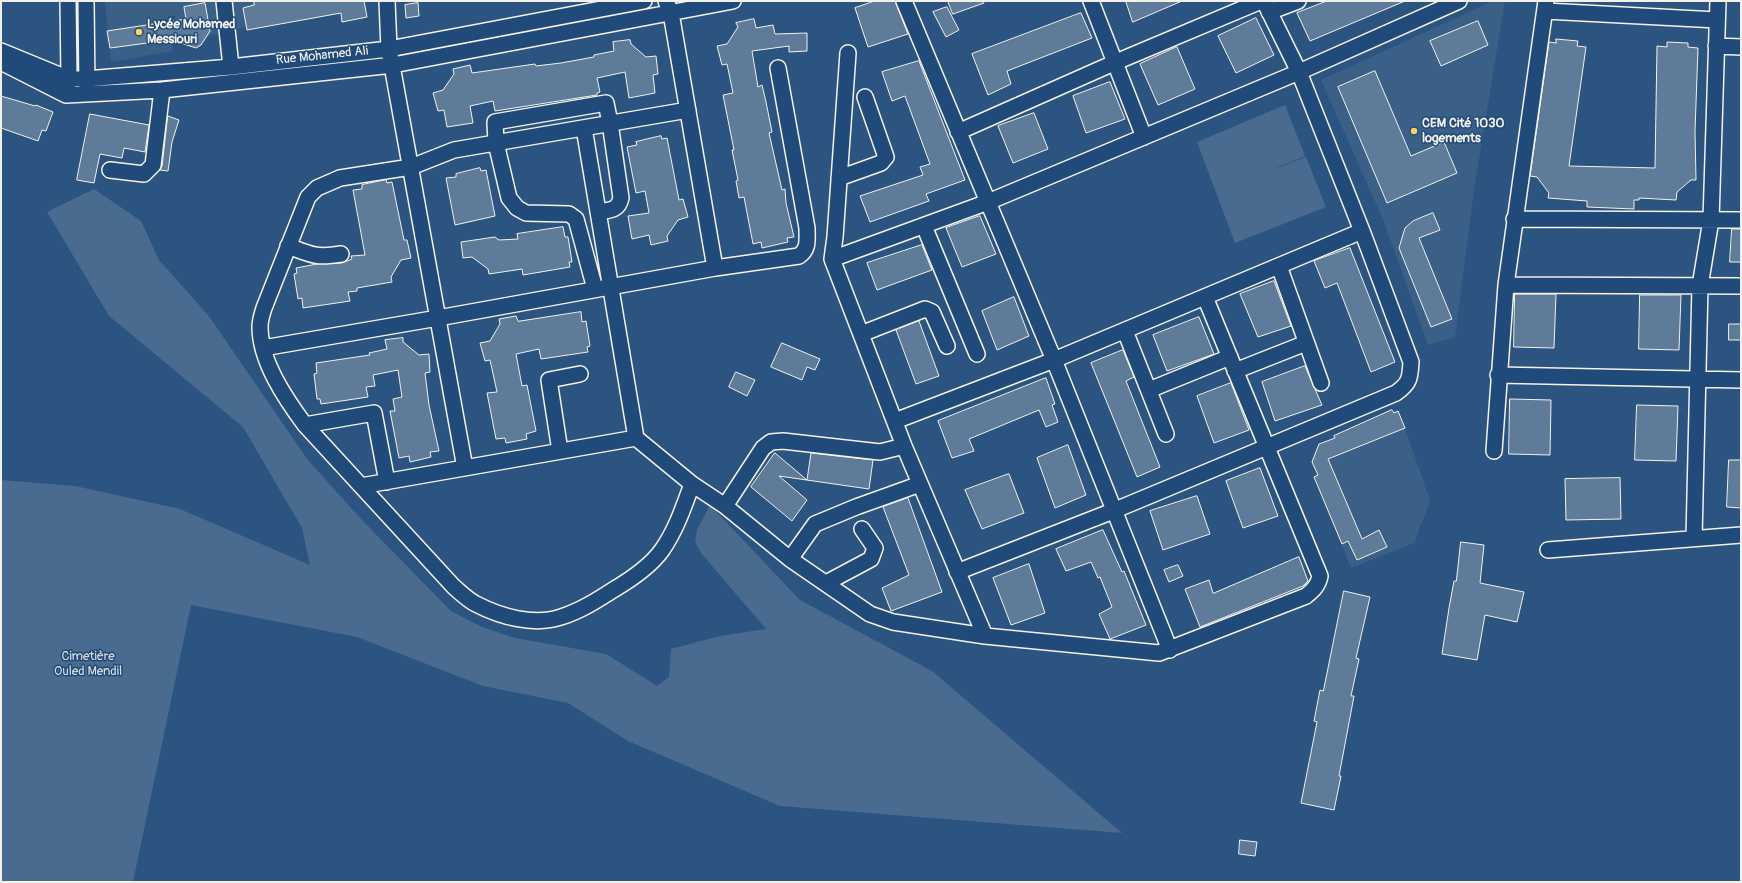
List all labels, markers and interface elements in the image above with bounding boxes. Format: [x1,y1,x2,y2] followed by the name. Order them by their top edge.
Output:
[147,17,235,48] place label: Lycée Mohamed Messiouri
[134,27,144,37] marker: Lycée Mohamed Messiouri
[275,43,369,69] street label: Rue Mohamed Ali
[1422,116,1504,147] place label: CEM Cité 1030 logements
[1409,126,1419,136] marker: CEM Cité 1030 logements
[54,649,122,680] park label: Cimetière Ouled Mendil

